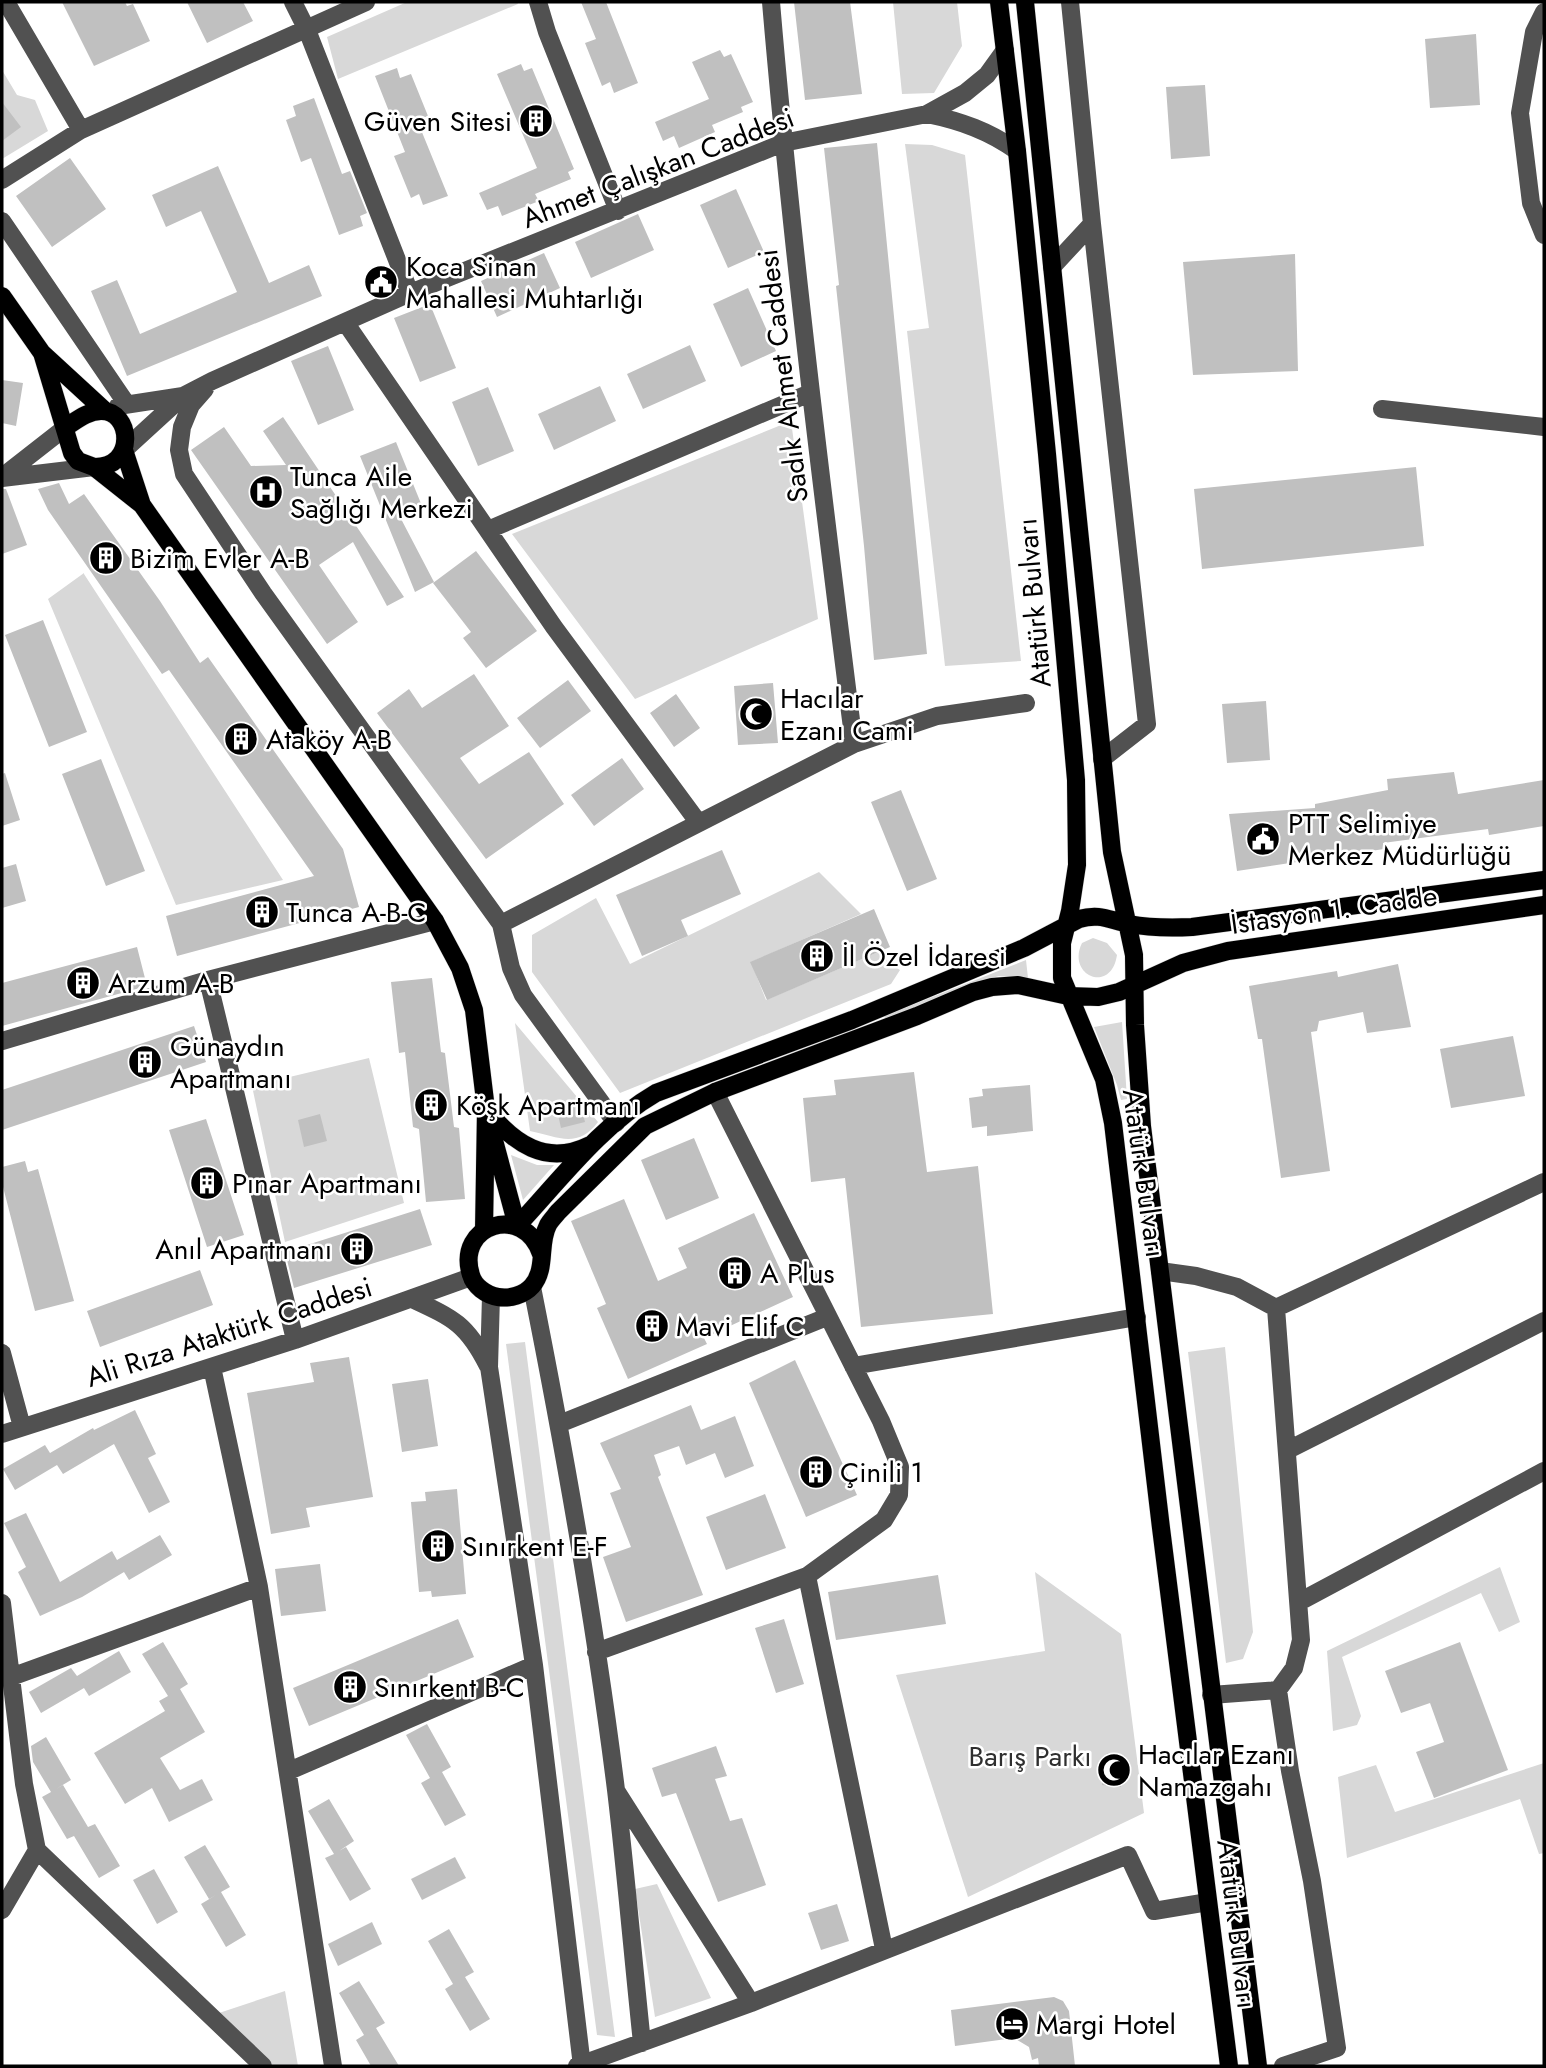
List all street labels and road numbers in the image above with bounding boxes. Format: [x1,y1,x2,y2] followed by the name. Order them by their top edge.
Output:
[516,97,800,239] street label: Ahmet Çalışkan Caddesi
[747,247,819,505] street label: Sadık Ahmet Caddesi
[1006,517,1062,689] street label: Atatürk Bulvarı
[1228,875,1440,945] street label: İstasyon 1. Cadde
[1112,1086,1176,1260] street label: Atatürk Bulvarı
[81,1266,377,1398] street label: Ali Rıza Ataktürk Caddesi
[1206,1837,1268,2011] street label: Atatürk Bulvarı

